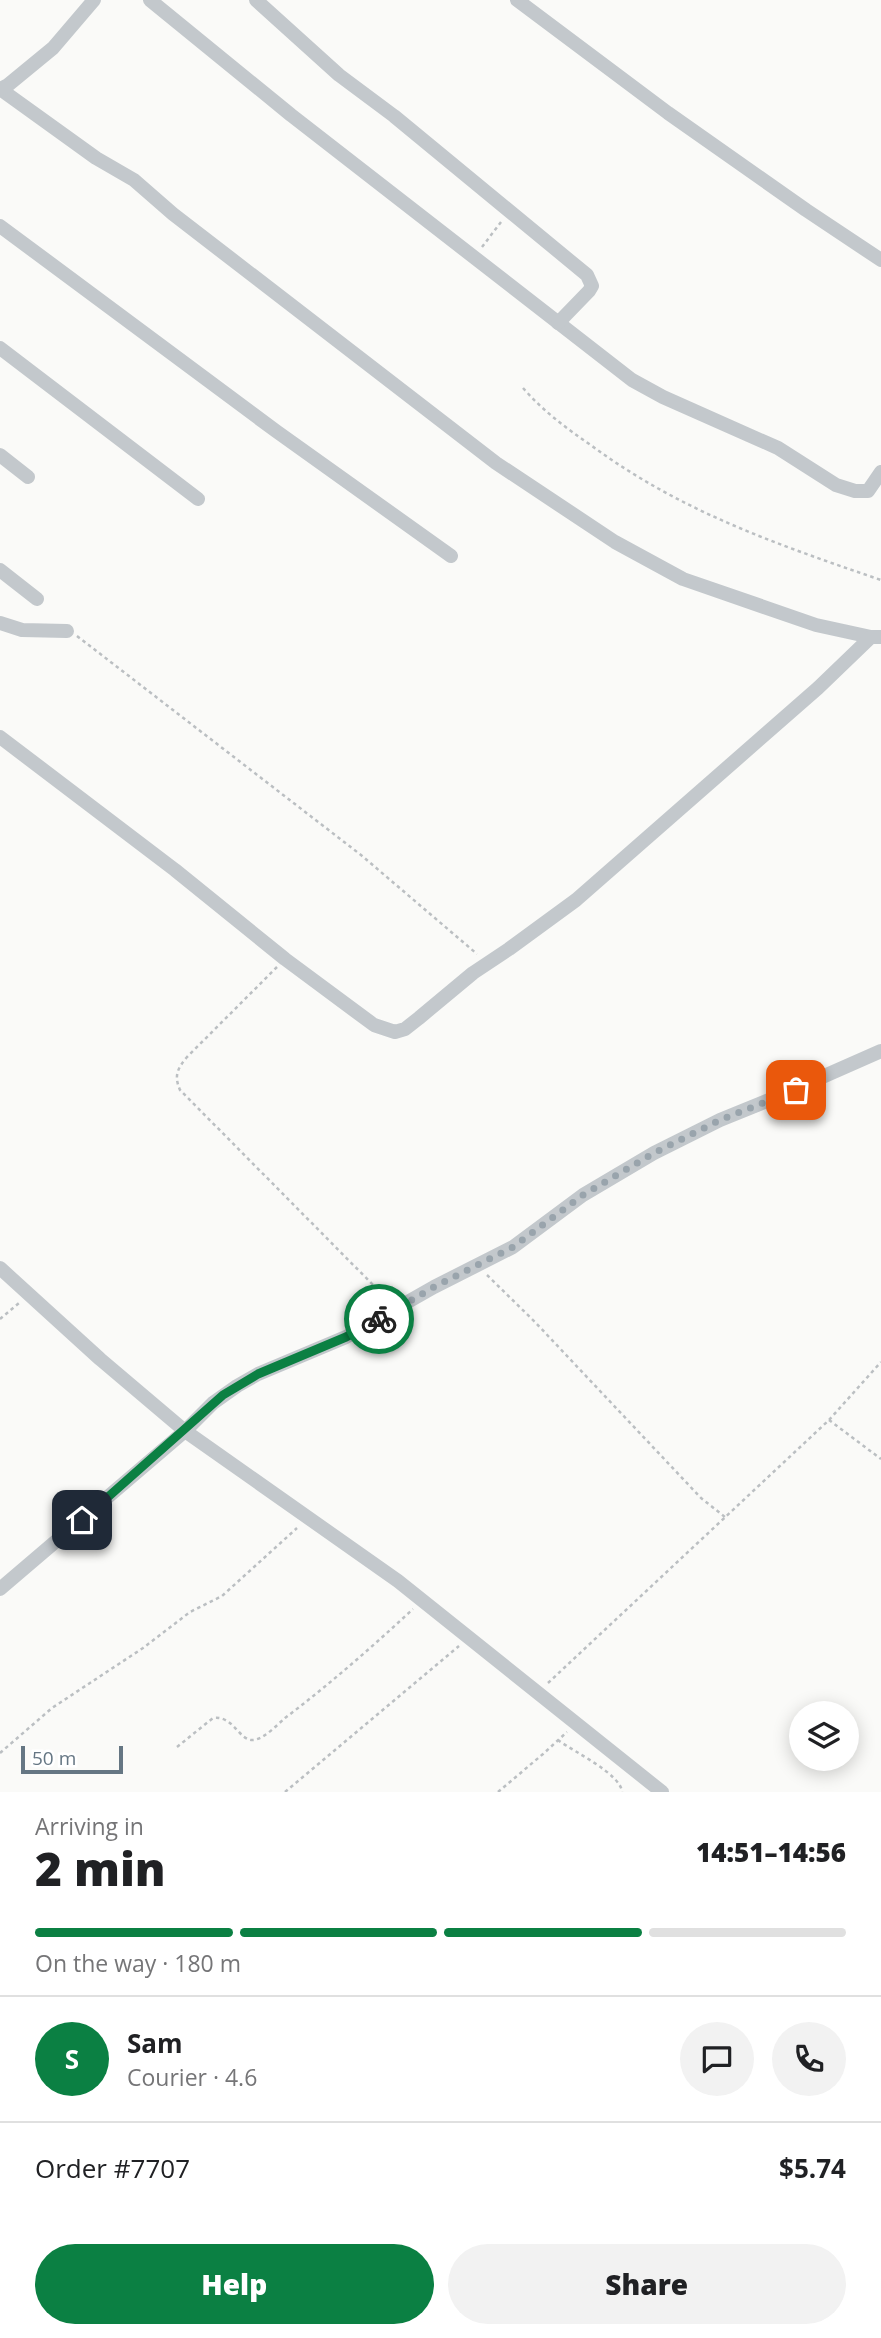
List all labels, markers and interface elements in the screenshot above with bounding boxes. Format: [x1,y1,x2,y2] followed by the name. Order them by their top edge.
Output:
[766,1060,826,1120] pin
[777,1071,815,1109] icon: bag
[344,1284,414,1354] courier
[360,1300,398,1338] icon: bike
[52,1490,112,1550] pin
[63,1501,101,1539] icon: home
[789,1701,859,1771] map controls
[789,1701,859,1771] button: layers
[21,1743,122,1775] scale bar
[32,1745,76,1771] text: 50 m
[35,1810,144,1842] text: Arriving in
[696,1834,846,1870] text: 14:51–14:56
[35,1837,166,1899] text: 2 min
[35,1947,241,1979] text: On the way · 180 m
[680,2022,754,2096] button: chat
[772,2022,846,2096] button: phone
[127,2025,183,2061] text: Sam
[65,2041,79,2077] text: S
[127,2061,257,2093] text: Courier · 4.6
[35,2150,190,2186] text: Order #7707
[779,2150,846,2186] text: $5.74
[35,2244,434,2324] button: Help
[448,2244,846,2324] button: Share

